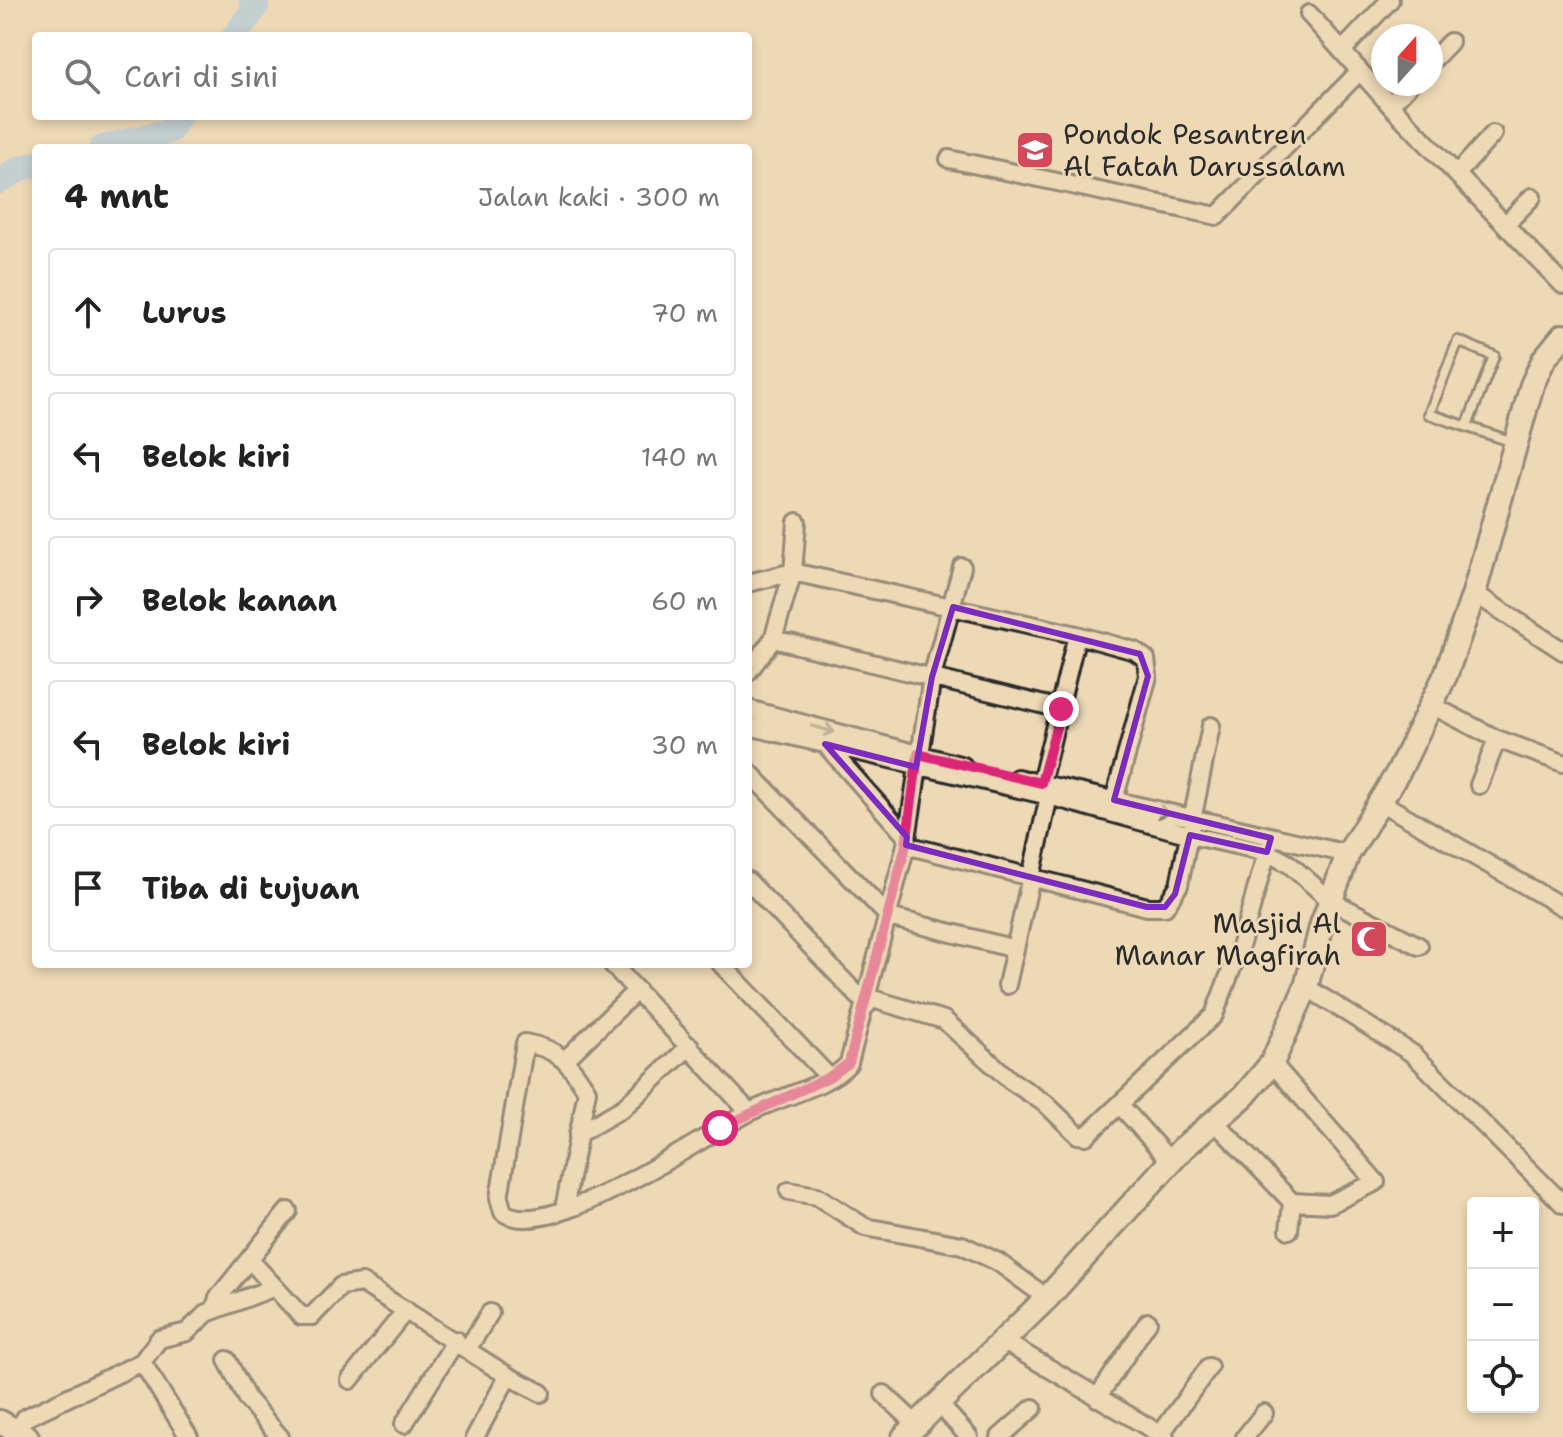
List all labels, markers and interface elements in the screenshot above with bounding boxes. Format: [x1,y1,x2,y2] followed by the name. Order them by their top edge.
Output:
[1371,24,1443,96] north arrow
[32,32,752,120] search box
[60,54,104,98] icon: search
[124,56,279,97] text: Cari di sini
[1063,115,1346,185] place label: Pondok Pesantren Al Fatah Darussalam
[1014,129,1056,171] school or university icon: Pondok Pesantren Al Fatah Darussalam
[64,173,169,219] text: 4 mnt
[478,179,720,214] text: Jalan kaki · 300 m
[66,290,110,334] icon: ahead
[142,292,227,333] text: Lurus
[651,295,718,330] text: 70 m
[66,434,110,478] icon: left
[142,436,290,477] text: Belok kiri
[641,439,718,474] text: 140 m
[66,578,110,622] icon: right
[142,580,337,621] text: Belok kanan
[651,583,718,618] text: 60 m
[1043,691,1079,727] route end
[66,722,110,766] icon: left
[810,723,836,738] one-way arrow
[142,724,290,765] text: Belok kiri
[651,727,718,762] text: 30 m
[1144,804,1170,819] one-way arrow
[66,866,110,910] icon: arrive
[142,868,360,909] text: Tiba di tujuan
[1114,904,1342,974] place label: Masjid Al Manar Magfirah
[1348,918,1390,960] mosque icon: Masjid Al Manar Magfirah
[702,1110,738,1146] route start
[1467,1197,1539,1413] map controls
[1467,1197,1539,1269] button: +
[1467,1269,1539,1341] button: −
[1467,1341,1539,1413] button: locate

